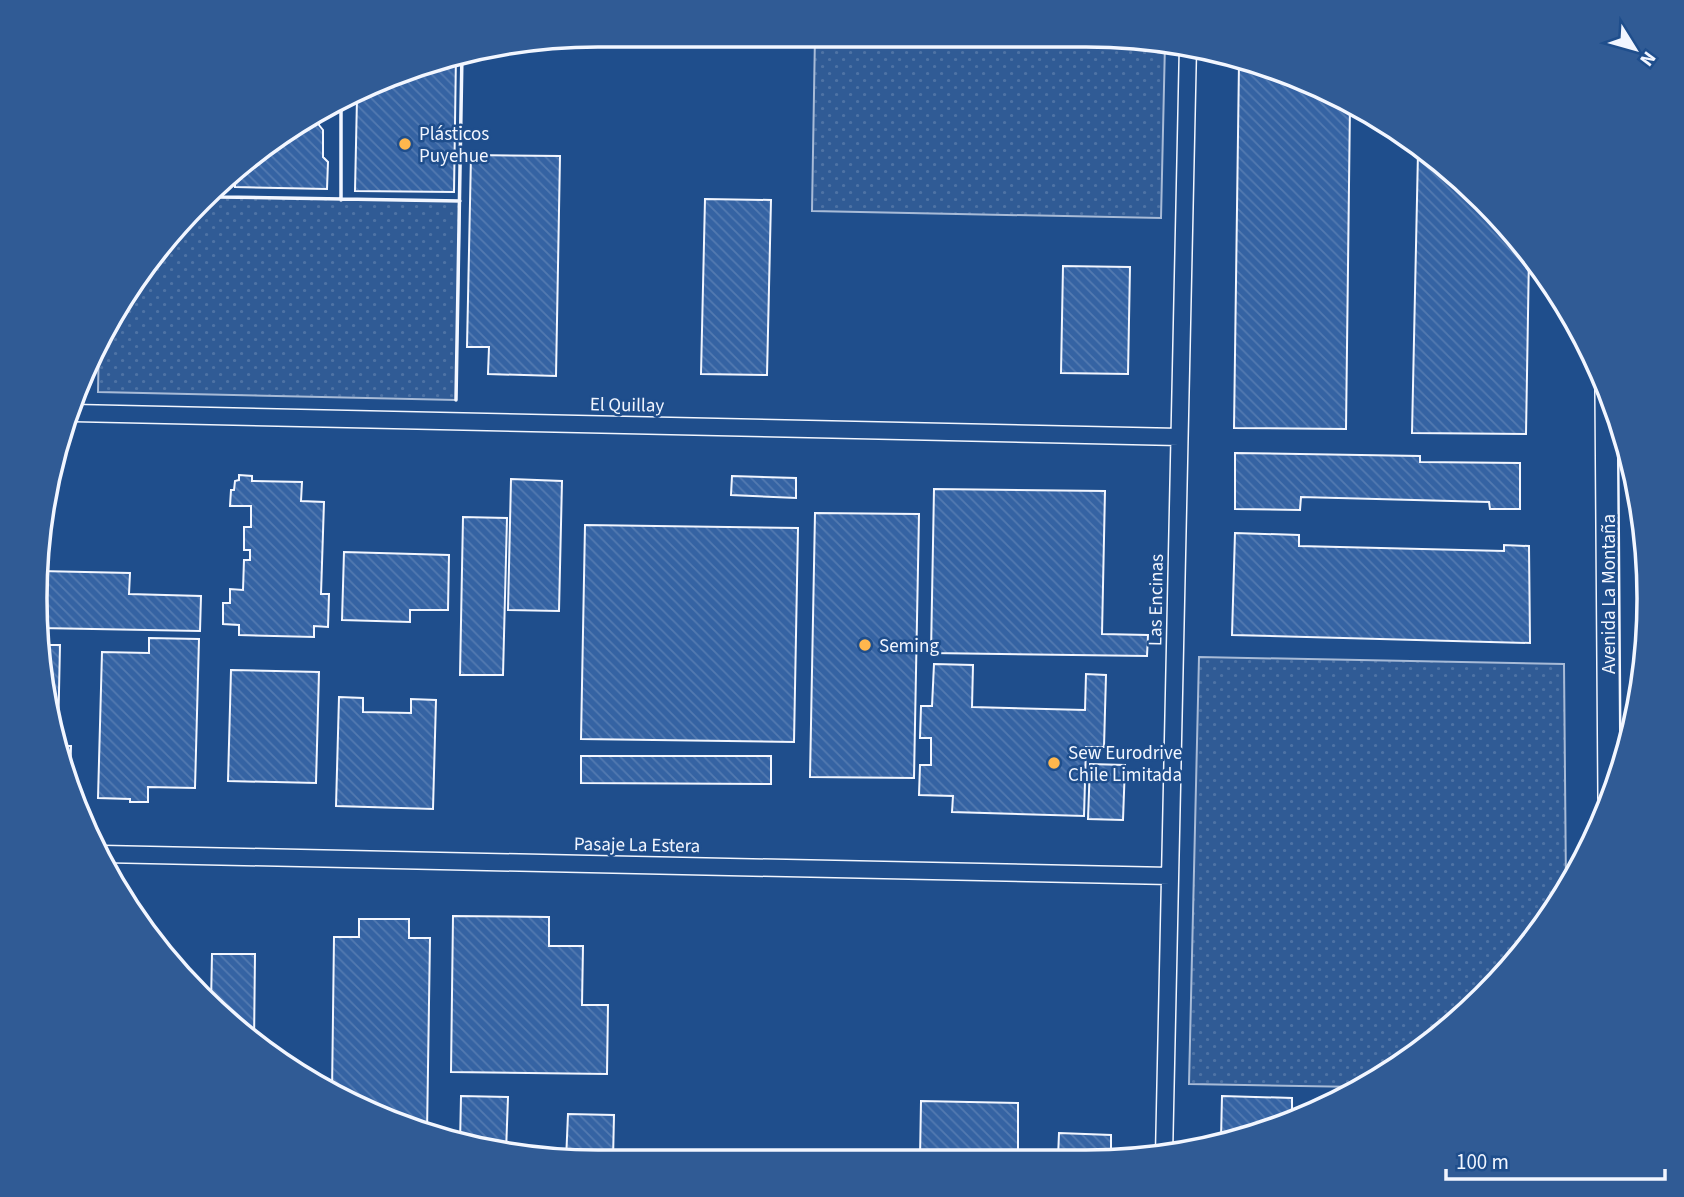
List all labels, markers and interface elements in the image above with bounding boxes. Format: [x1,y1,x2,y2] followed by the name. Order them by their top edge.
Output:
[1600,14,1670,84] north arrow
[1633,45,1662,72] text: N
[419,121,489,170] place label: Plásticos Puyehue
[397,136,413,152] marker: Plásticos Puyehue
[590,391,665,420] street label: El Quillay
[1596,514,1623,674] street label: Avenida La Montaña
[1142,554,1171,646] street label: Las Encinas
[879,633,939,660] place label: Seming
[857,637,873,653] marker: Seming
[1068,740,1182,789] place label: Sew Eurodrive Chile Limitada
[1046,755,1062,771] marker: Sew Eurodrive Chile Limitada
[574,831,700,860] street label: Pasaje La Estera
[1446,1138,1665,1182] scale bar
[1456,1147,1509,1177] text: 100 m

